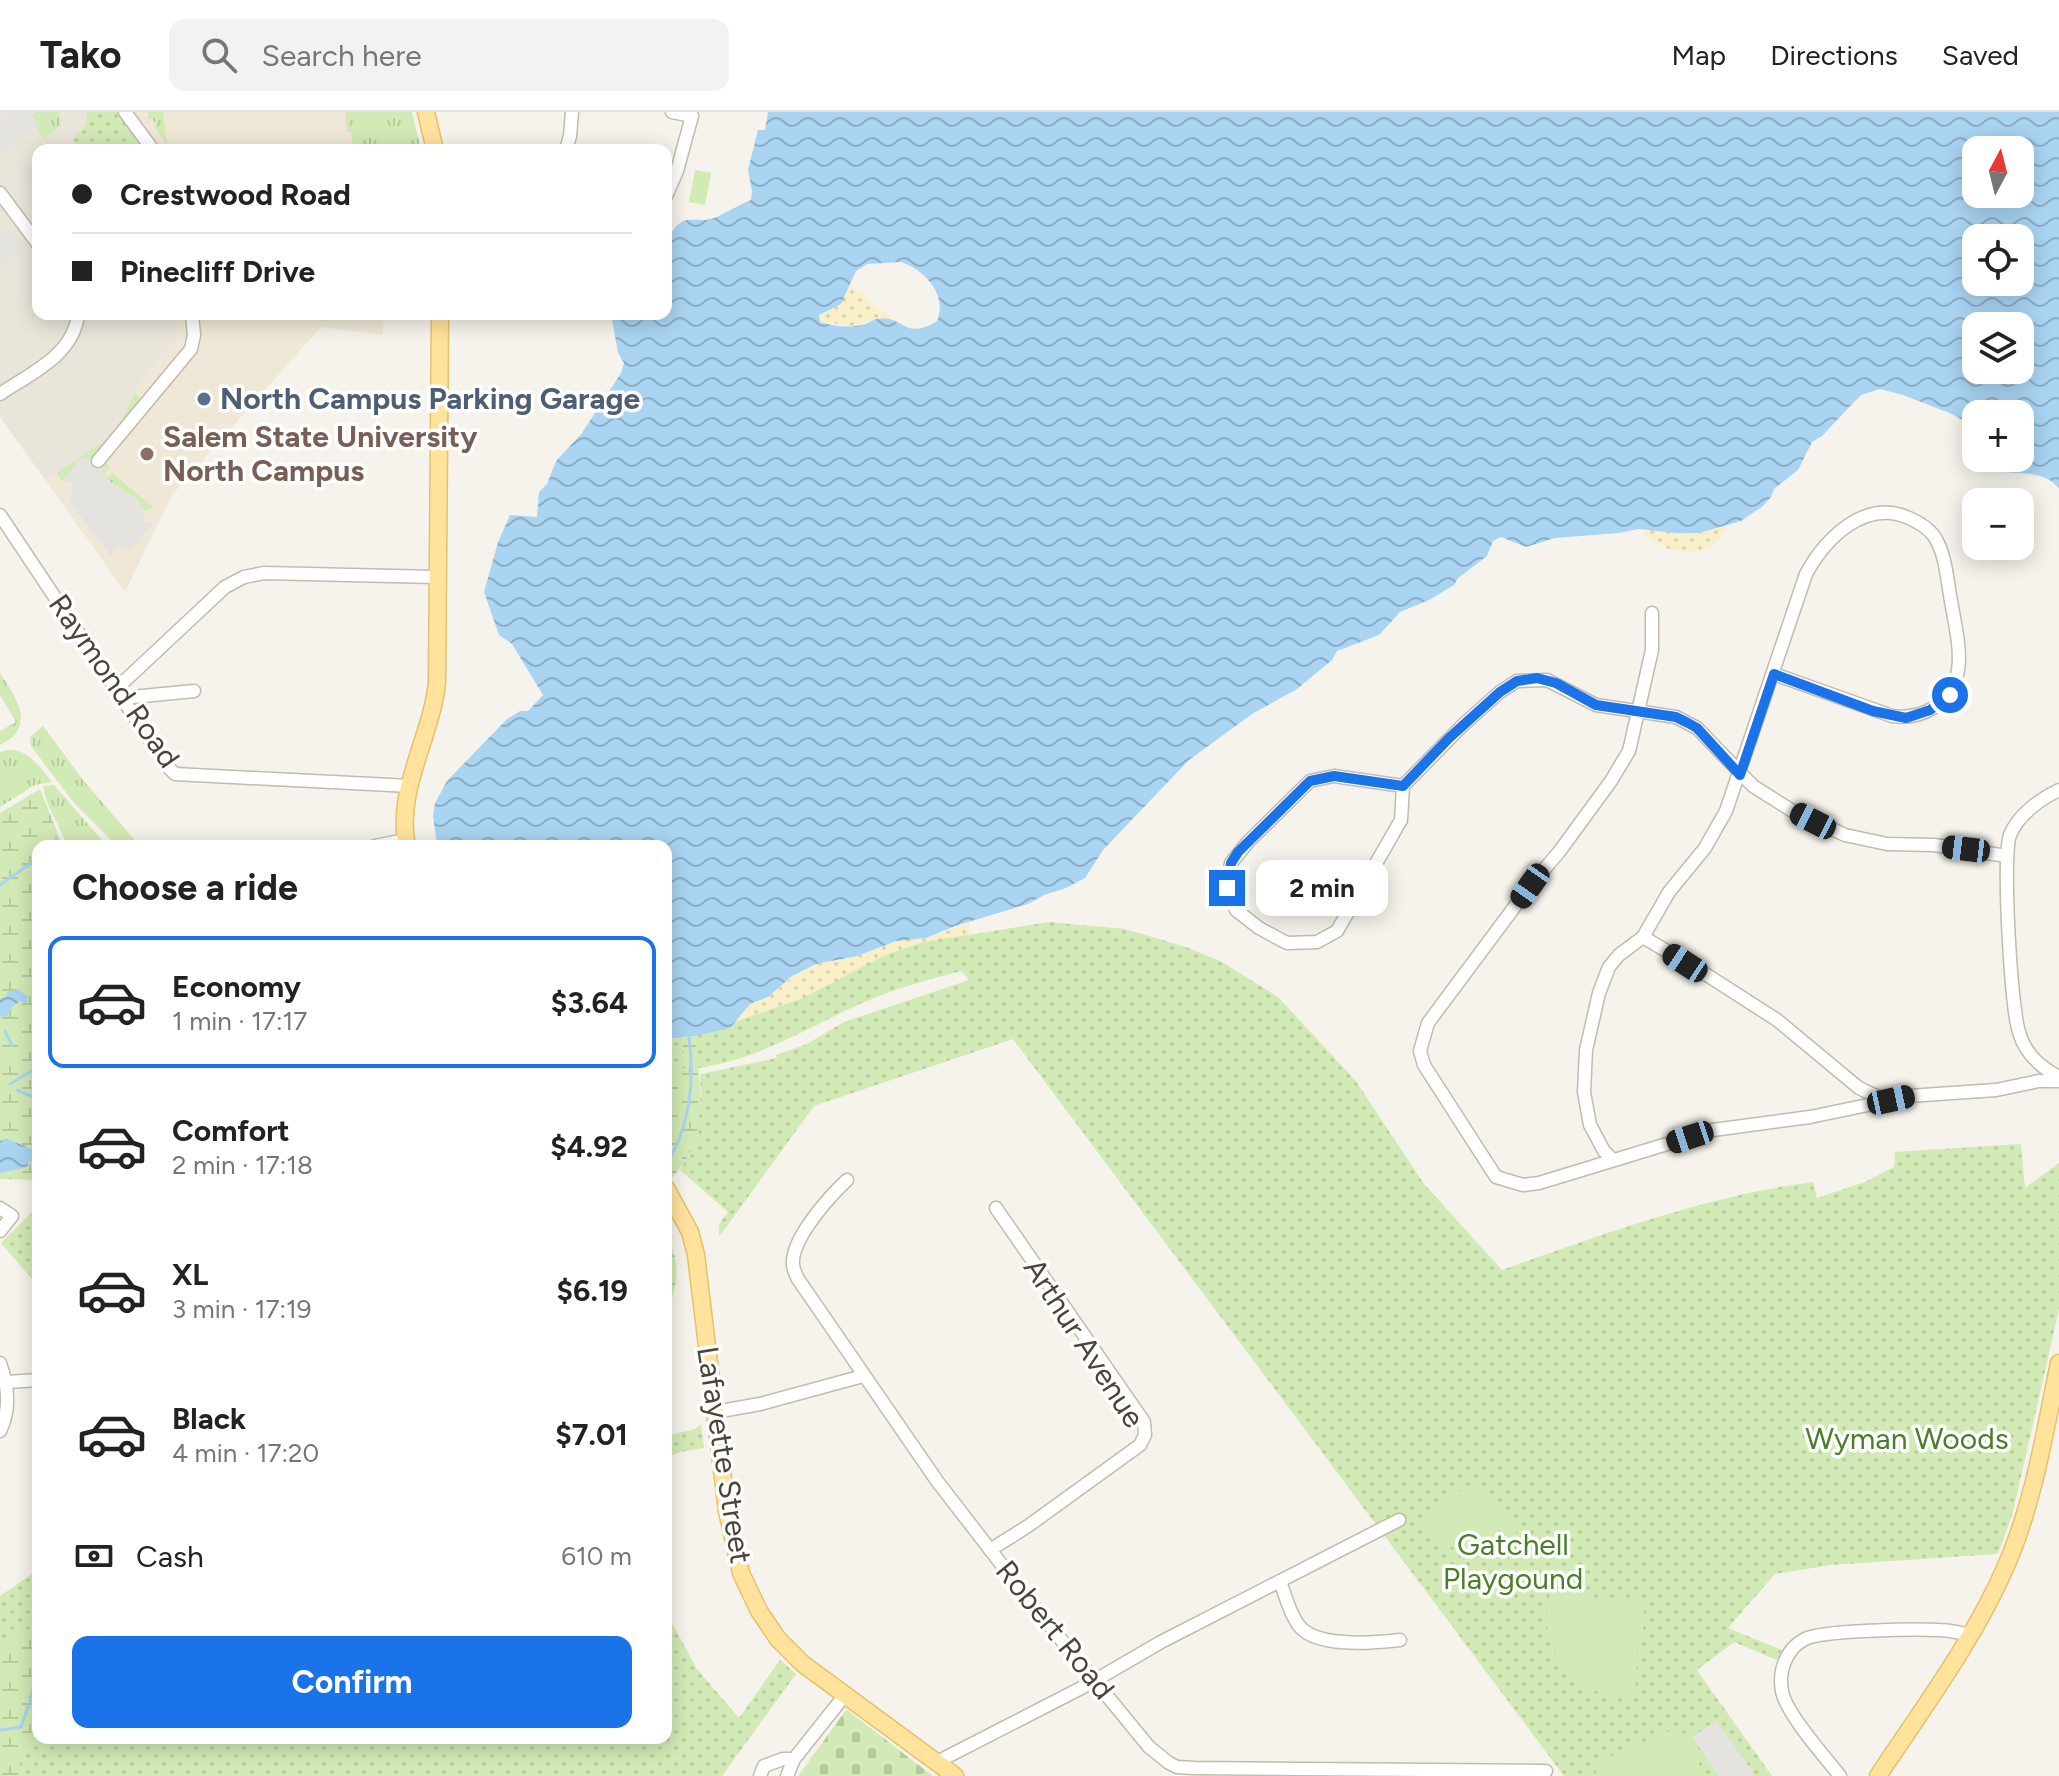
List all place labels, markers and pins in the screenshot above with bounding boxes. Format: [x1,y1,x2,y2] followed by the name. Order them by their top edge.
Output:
[220,380,640,417] place label: North Campus Parking Garage
[195,390,213,408] marker: North Campus Parking Garage
[163,418,478,489] place label: Salem State University North Campus
[138,445,156,463] marker: Salem State University North Campus

